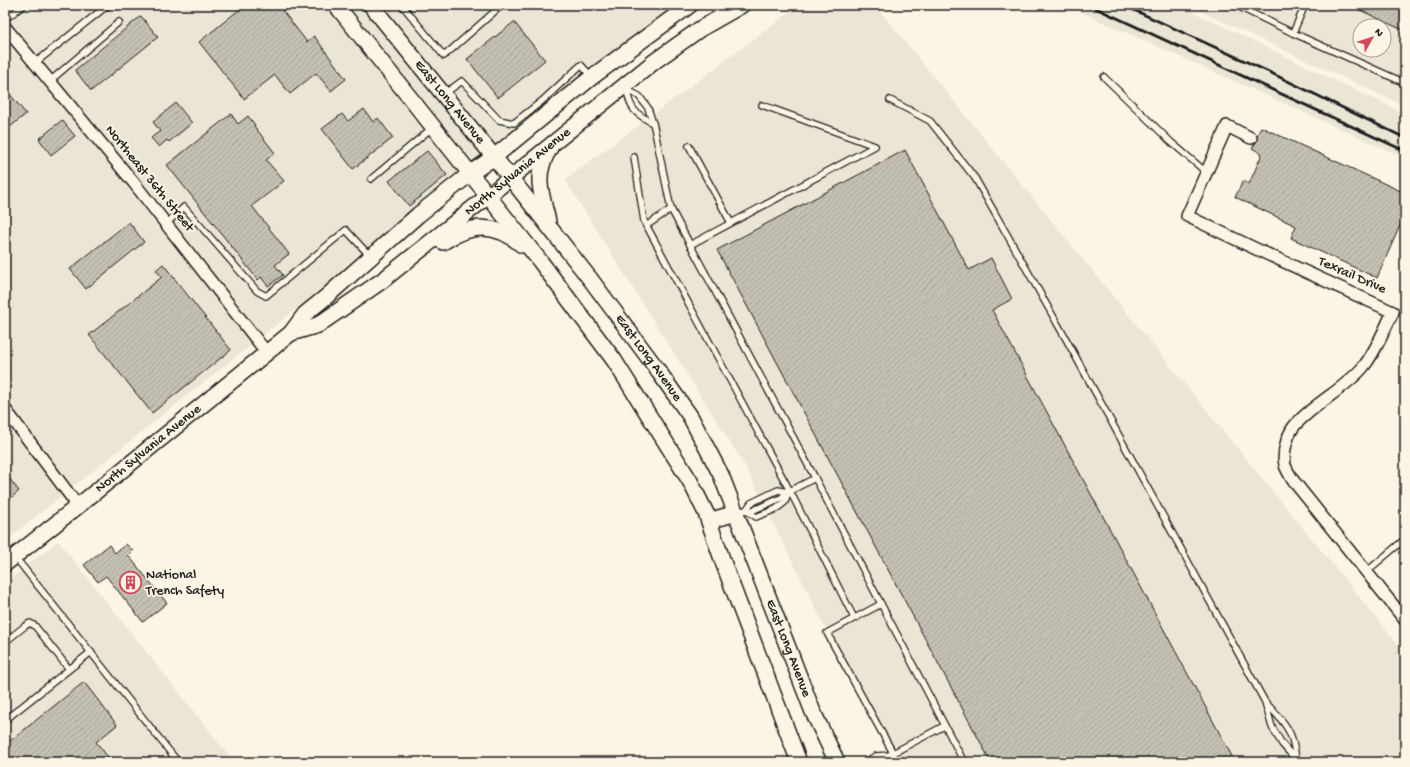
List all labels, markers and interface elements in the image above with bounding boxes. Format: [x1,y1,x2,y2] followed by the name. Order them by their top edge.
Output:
[1352,18,1392,58] north arrow
[1371,26,1385,40] text: N
[411,57,489,148] street label: East Long Avenue
[101,122,198,237] street label: Northeast 36th Street
[461,124,575,220] street label: North Sylvania Avenue
[1314,253,1389,299] street label: Texrail Drive
[611,311,686,405] street label: East Long Avenue
[92,400,205,497] street label: North Sylvania Avenue
[145,567,224,600] place label: National Trench Safety
[118,570,144,596] building icon: National Trench Safety
[762,597,815,700] street label: East Long Avenue

